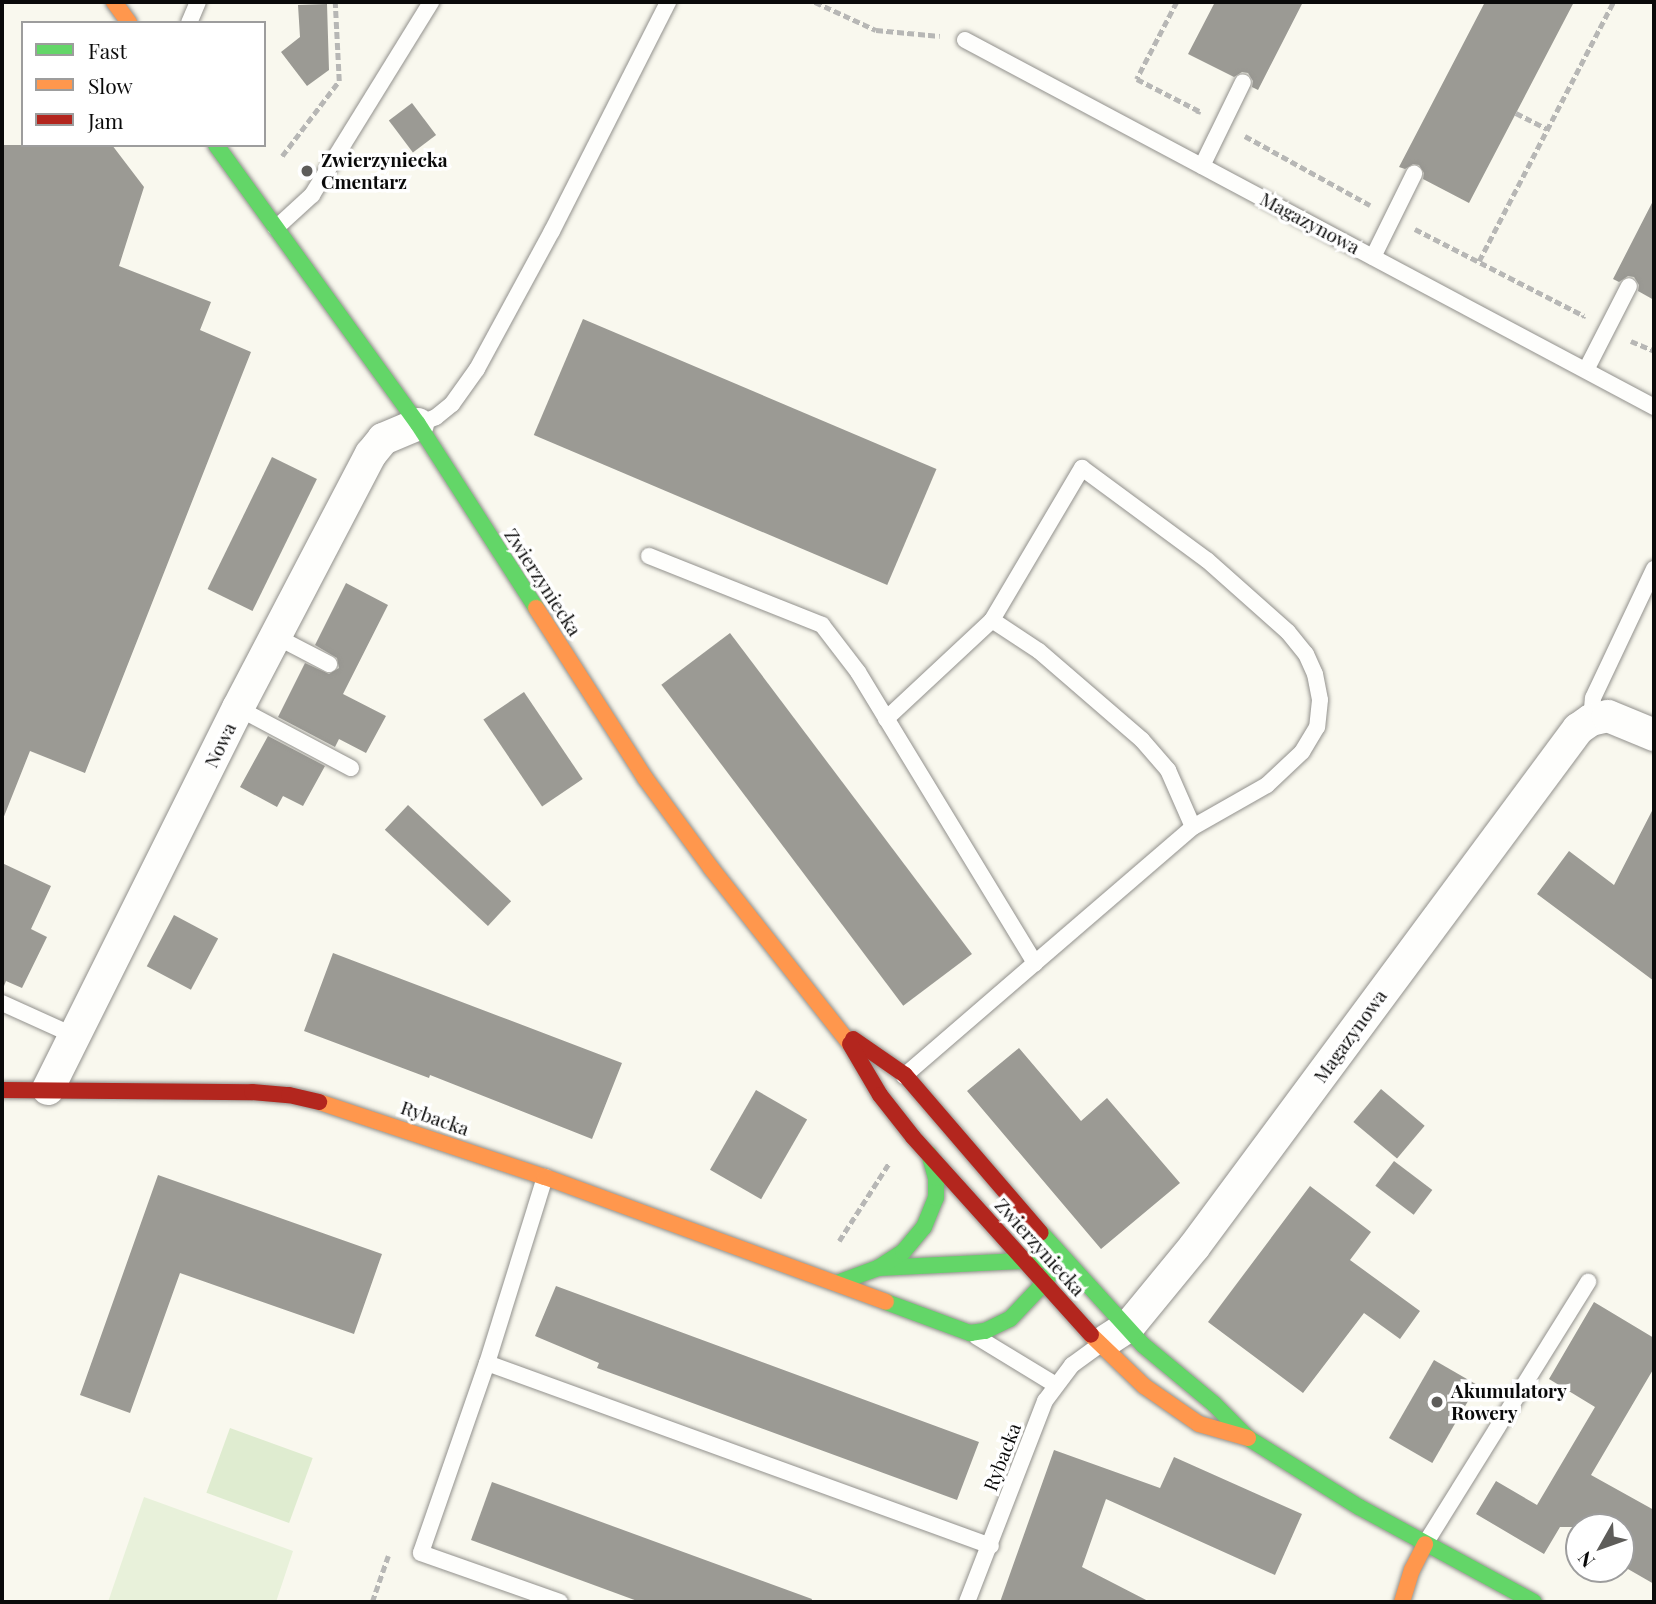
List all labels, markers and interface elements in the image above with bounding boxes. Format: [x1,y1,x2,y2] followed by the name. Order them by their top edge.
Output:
[21,21,266,147] legend
[88,36,127,64] text: Fast
[88,71,133,99] text: Slow
[88,106,124,134] text: Jam
[321,149,448,193] place label: Zwierzyniecka Cmentarz
[299,163,315,179] marker: Zwierzyniecka Cmentarz
[1256,187,1364,259] street label: Magazynowa
[500,524,586,640] street label: Zwierzyniecka
[199,719,241,771] street label: Nowa
[1309,985,1391,1087] street label: Magazynowa
[398,1096,472,1140] street label: Rybacka
[990,1194,1090,1300] street label: Zwierzyniecka
[1451,1380,1567,1424] place label: Akumulatory Rowery
[1429,1394,1445,1410] marker: Akumulatory Rowery
[979,1420,1025,1494] street label: Rybacka
[1565,1513,1635,1583] north arrow
[1571,1547,1600,1574] text: N

